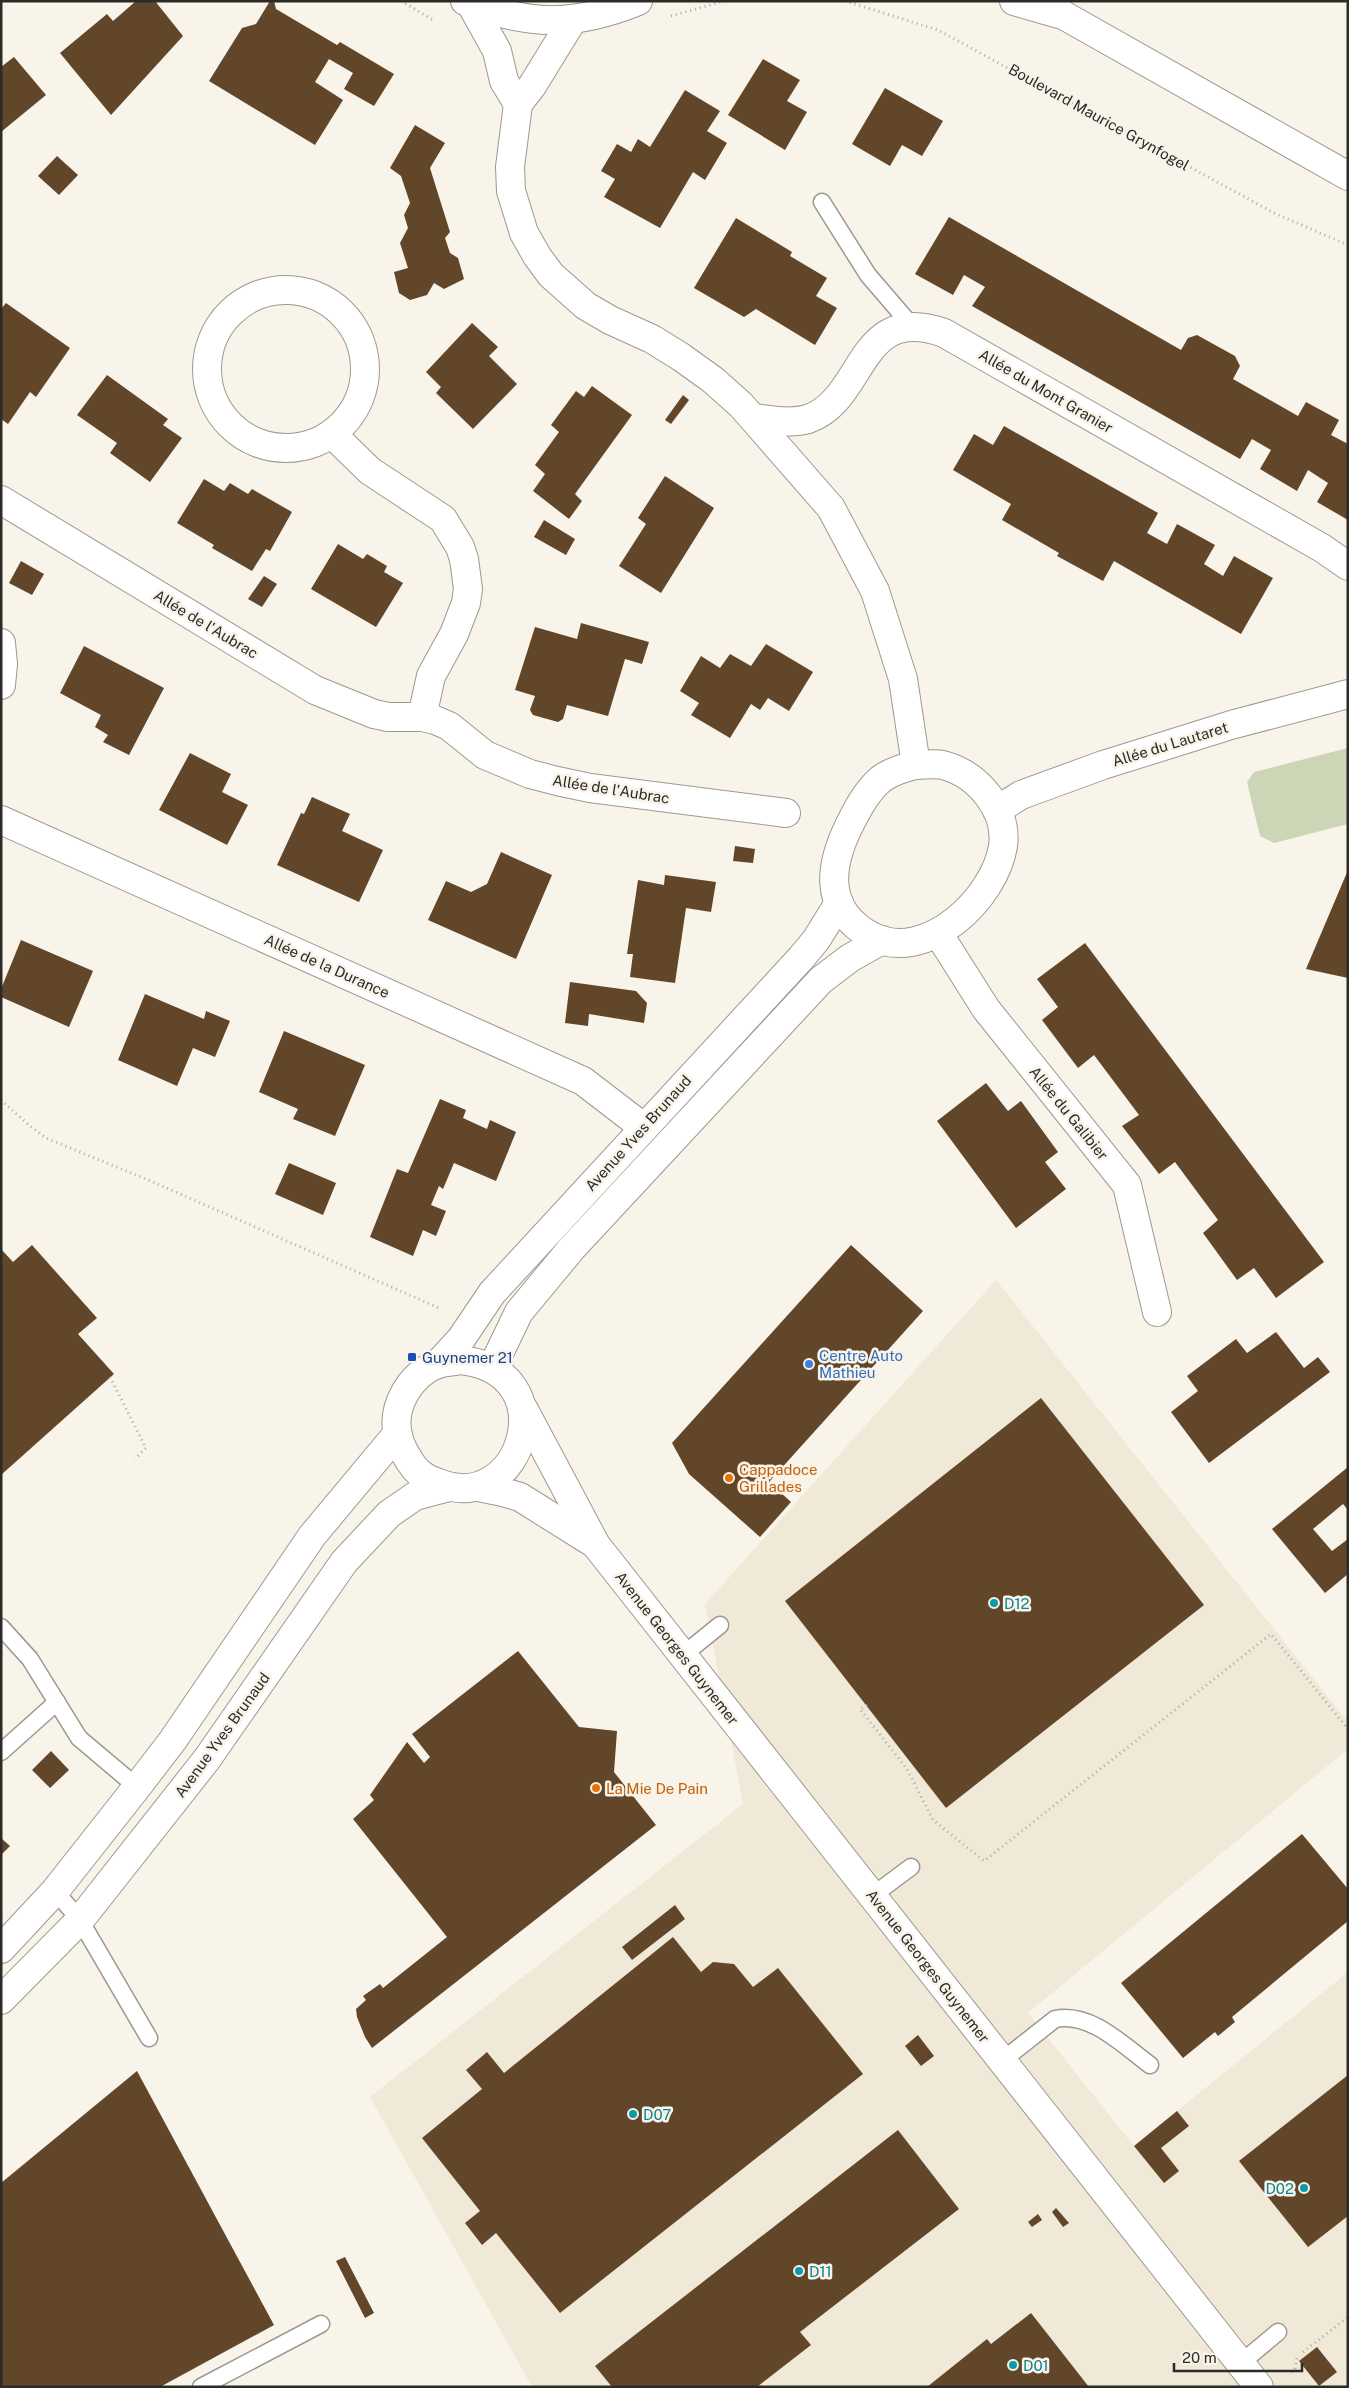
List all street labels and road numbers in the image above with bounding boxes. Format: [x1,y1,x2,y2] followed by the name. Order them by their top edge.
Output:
[1006,60,1192,174] street label: Boulevard Maurice Grynfogel
[976,346,1116,436] street label: Allée du Mont Granier
[151,586,261,662] street label: Allée de l'Aubrac
[1110,718,1230,770] street label: Allée du Lautaret
[551,771,671,807] street label: Allée de l'Aubrac
[262,931,392,1001] street label: Allée de la Durance
[1026,1063,1112,1163] street label: Allée du Galibier
[582,1072,694,1194] street label: Avenue Yves Brunaud
[612,1568,742,1728] street label: Avenue Georges Guynemer
[171,1669,273,1801] street label: Avenue Yves Brunaud
[863,1886,993,2046] street label: Avenue Georges Guynemer

